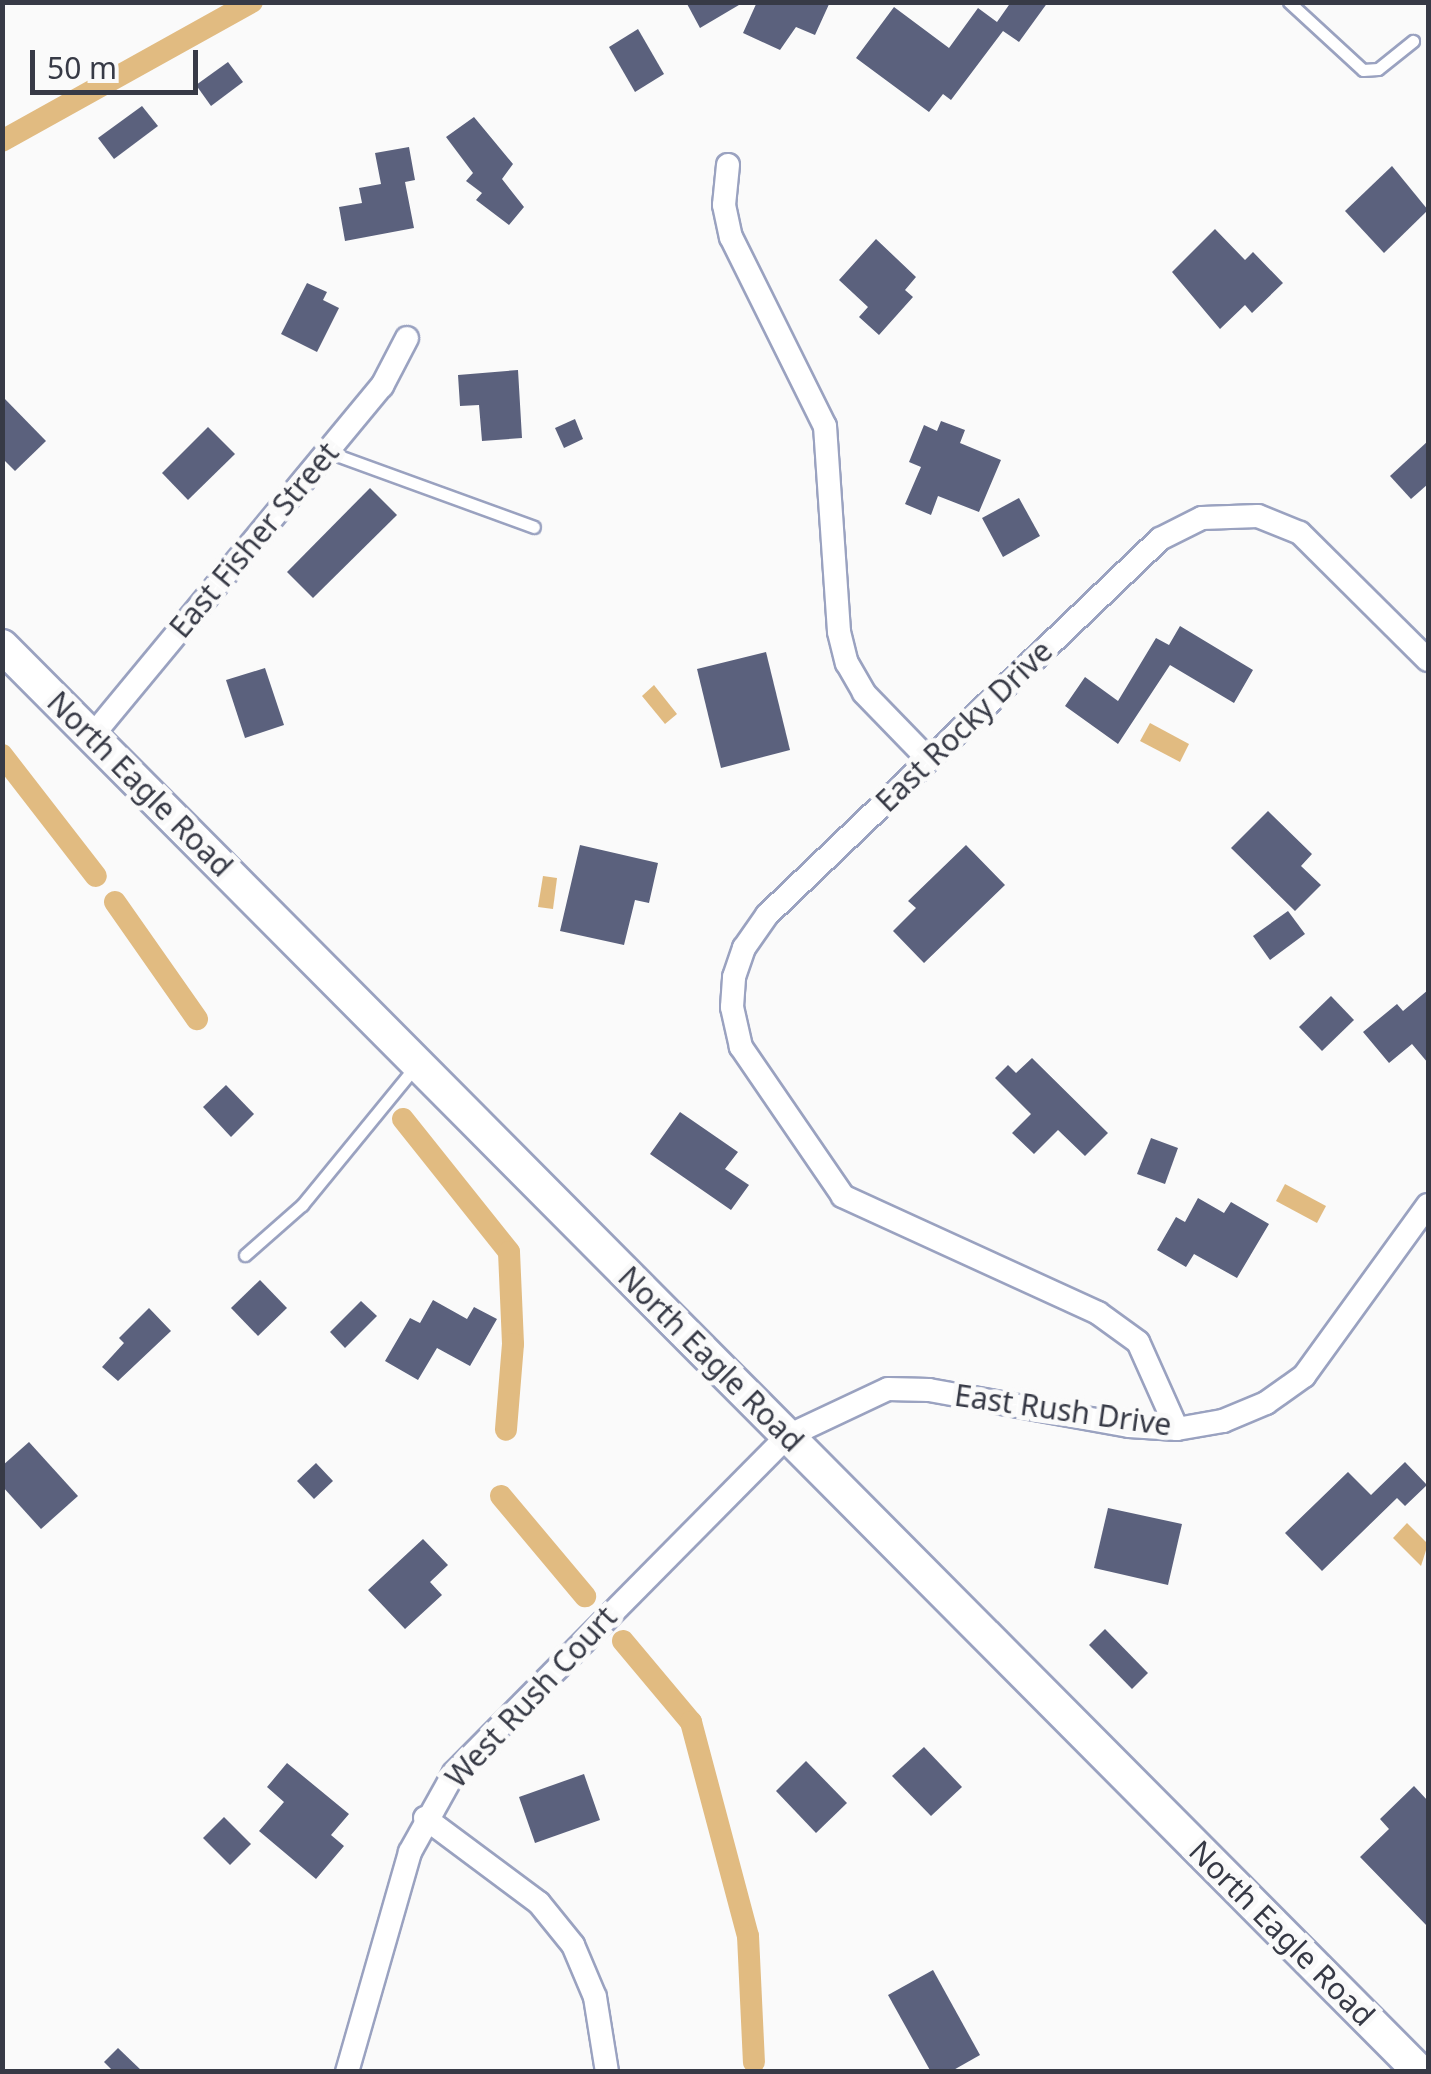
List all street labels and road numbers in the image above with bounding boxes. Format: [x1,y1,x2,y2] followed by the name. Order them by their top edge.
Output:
[162,435,346,645] street label: East Fisher Street
[868,633,1060,819] street label: East Rocky Drive
[40,684,240,884] street label: North Eagle Road
[611,1259,811,1459] street label: North Eagle Road
[952,1377,1174,1443] street label: East Rush Drive
[438,1599,624,1795] street label: West Rush Court
[1182,1833,1382,2033] street label: North Eagle Road

